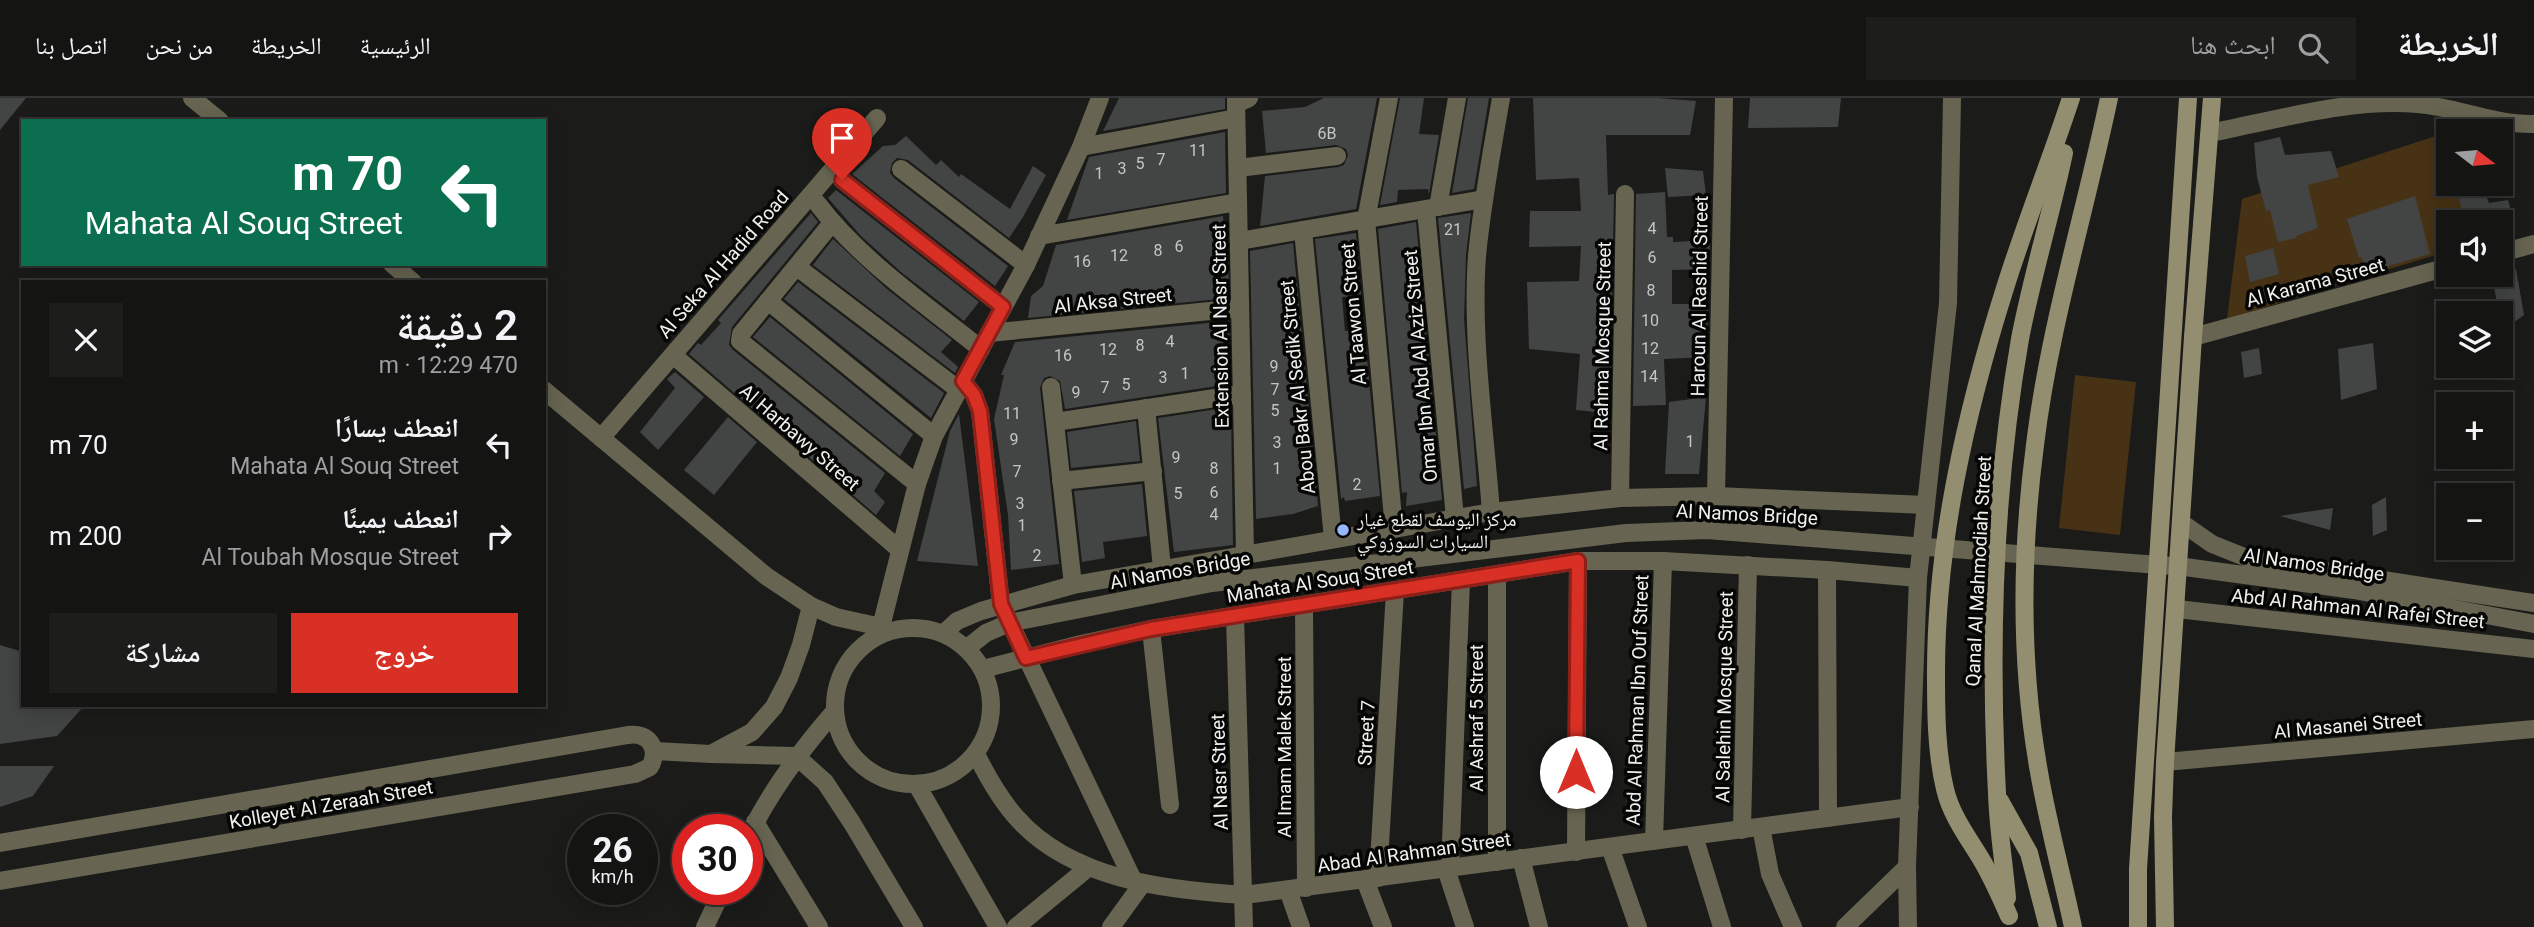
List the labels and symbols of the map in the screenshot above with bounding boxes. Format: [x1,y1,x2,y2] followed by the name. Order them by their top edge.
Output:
[812,108,872,180] pin
[2436,119,2513,196] north arrow
[1318,124,1337,143] house number: 6B
[1189,141,1207,160] house number: 11
[1157,150,1166,169] house number: 7
[1136,154,1145,173] house number: 5
[1118,159,1127,178] house number: 3
[1095,164,1104,183] house number: 1
[653,186,794,343] street label: Al Seka Al Hadid Road
[1686,195,1713,397] street label: Haroun Al Rashid Street
[1648,219,1657,238] house number: 4
[1444,220,1462,239] house number: 21
[1207,224,1234,428] street label: Extension Al Nasr Street
[1175,237,1184,256] house number: 6
[1154,241,1163,260] house number: 8
[1589,241,1616,451] street label: Al Rahma Mosque Street
[1336,242,1371,386] street label: Al Taawon Street
[1110,246,1128,265] house number: 12
[1648,248,1657,267] house number: 6
[1399,249,1442,483] street label: Omar Ibn Abd Al Aziz Street
[1073,252,1091,271] house number: 16
[2243,253,2387,312] street label: Al Karama Street
[1275,279,1320,495] street label: Abou Bakr Al Sedik Street
[1647,281,1656,300] house number: 8
[1053,283,1173,318] street label: Al Aksa Street
[1641,311,1659,330] house number: 10
[1166,332,1175,351] house number: 4
[1136,336,1145,355] house number: 8
[1641,339,1659,358] house number: 12
[1099,340,1117,359] house number: 12
[1054,346,1072,365] house number: 16
[1270,357,1279,376] house number: 9
[1181,364,1190,383] house number: 1
[1640,367,1658,386] house number: 14
[1159,368,1168,387] house number: 3
[1122,375,1131,394] house number: 5
[1101,378,1110,397] house number: 7
[735,379,864,496] street label: Al Harbawy Street
[1271,380,1280,399] house number: 7
[1072,383,1081,402] house number: 9
[1271,401,1280,420] house number: 5
[1003,404,1021,423] house number: 11
[1010,430,1019,449] house number: 9
[1686,432,1695,451] house number: 1
[1273,433,1282,452] house number: 3
[1172,448,1181,467] house number: 9
[1961,455,1996,687] street label: Qanal Al Mahmodiah Street
[1210,459,1219,478] house number: 8
[1273,459,1282,478] house number: 1
[1013,462,1022,481] house number: 7
[1353,475,1362,494] house number: 2
[1210,483,1219,502] house number: 6
[1174,484,1183,503] house number: 5
[1016,494,1025,513] house number: 3
[1675,499,1818,530] street label: Al Namos Bridge
[1210,505,1219,524] house number: 4
[1356,508,1516,557] place label: مركز اليوسف لقطع غيار السيارات السوزوكي
[1018,516,1027,535] house number: 1
[1335,522,1351,538] marker: مركز اليوسف لقطع غيار السيارات السوزوكي
[2242,543,2386,586] street label: Al Namos Bridge
[1033,546,1042,565] house number: 2
[1108,547,1252,594] street label: Al Namos Bridge
[1225,555,1415,608] street label: Mahata Al Souq Street
[1622,574,1653,826] street label: Abd Al Rahman Ibn Ouf Street
[2230,584,2486,633] street label: Abd Al Rahman Al Rafei Street
[1711,591,1738,803] street label: Al Salehin Mosque Street
[1465,644,1488,792] street label: Al Ashraf 5 Street
[1273,656,1296,838] street label: Al Imam Malek Street
[1353,700,1380,766] street label: Street 7
[2273,708,2423,743] street label: Al Masanei Street
[1206,713,1233,831] street label: Al Nasr Street
[1539,735,1613,809] position arrow
[227,775,435,834] street label: Kolleyet Al Zeraah Street
[672,814,763,905] speed limit sign: 30
[1316,828,1512,877] street label: Abad Al Rahman Street

